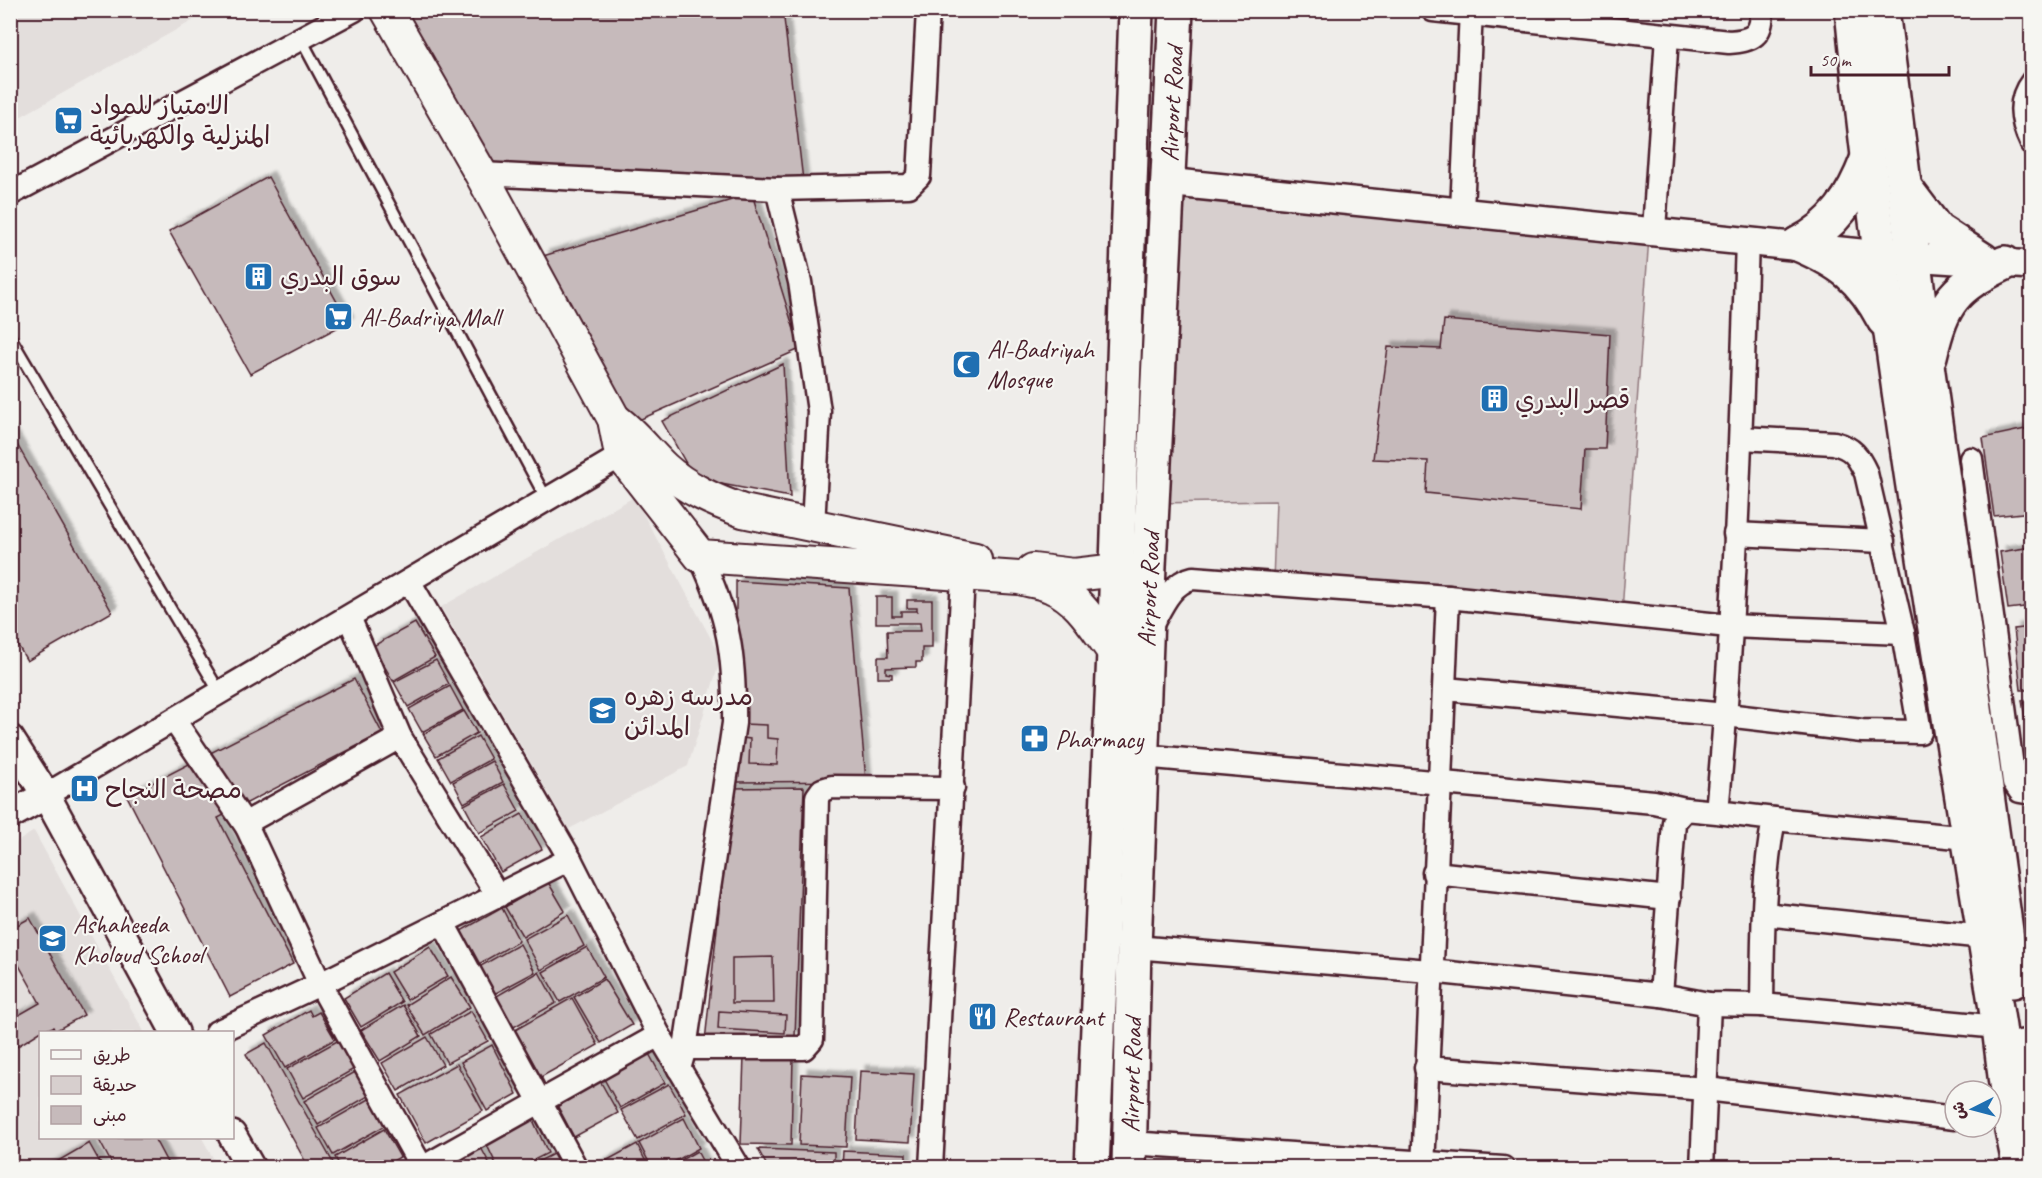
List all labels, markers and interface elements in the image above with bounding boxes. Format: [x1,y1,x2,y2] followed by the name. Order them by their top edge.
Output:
[1811,39,1949,77] scale bar
[1152,42,1191,162] street label: Airport Road
[1820,49,1853,71] text: 50 m
[90,89,271,152] place label: الامتياز للمواد المنزلية والكهربائية
[53,104,85,136] supermarket icon: الامتياز للمواد المنزلية والكهربائية
[243,260,275,292] building icon: سوق البدري
[280,260,401,295] place label: سوق البدري
[323,301,355,333] supermarket icon: Al-Badriya Mall
[360,301,505,334] place label: Al-Badriya Mall
[987,333,1096,396] place label: Al-Badriyah Mosque
[950,348,982,380] mosque icon: Al-Badriyah Mosque
[1478,383,1510,415] building icon: قصر البدري
[1515,383,1630,418] place label: قصر البدري
[1129,527,1167,647] street label: Airport Road
[624,680,753,743] place label: مدرسه زهره المدائن
[587,695,619,727] school or university icon: مدرسه زهره المدائن
[1018,723,1050,755] pharmacy icon: Pharmacy
[1055,723,1145,756] place label: Pharmacy
[68,773,100,805] hospital icon: مصحة النجاح
[105,773,242,807] place label: مصحة النجاح
[73,908,208,971] place label: Ashaheeda Kholoud School
[36,923,68,955] school or university icon: Ashaheeda Kholoud School
[966,1001,998,1033] restaurant icon: Restaurant
[1003,1001,1106,1034] place label: Restaurant
[1113,1013,1149,1133] street label: Airport Road
[39,1031,234,1139] legend
[93,1044,131,1066] text: طريق
[93,1074,137,1096] text: حديقة
[1943,1079,2003,1139] north arrow
[1948,1101,1970,1120] text: ش
[93,1104,127,1126] text: مبنى

